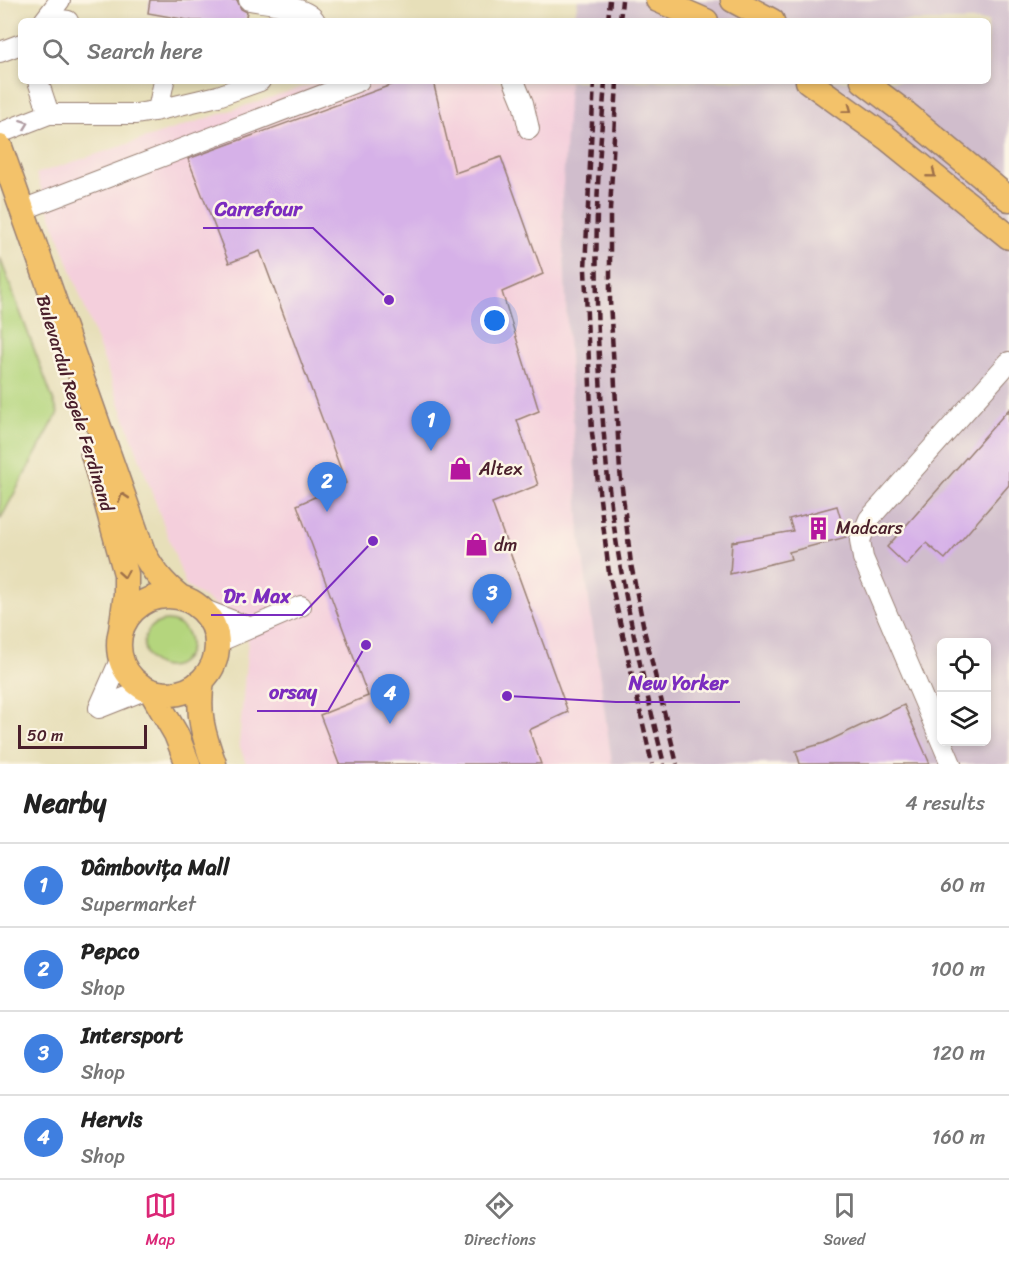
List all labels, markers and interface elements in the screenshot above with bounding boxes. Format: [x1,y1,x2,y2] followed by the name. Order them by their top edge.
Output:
[18,18,991,84] search box
[87,32,203,71] text: Search here
[39,35,72,68] icon: search
[841,102,852,113] one-way arrow
[19,118,29,131] one-way arrow
[925,167,936,178] one-way arrow
[203,190,313,228] callout: Carrefour
[214,192,303,227] text: Carrefour
[27,291,124,517] street label: Bulevardul Regele Ferdinand
[480,306,509,335] your location
[412,402,450,451] pin: 1
[478,453,523,485] place label: Altex
[448,456,474,482] shop icon: Altex
[308,462,346,512] pin: 2
[118,492,131,502] one-way arrow
[836,512,904,544] place label: Madcars
[805,515,831,541] building icon: Madcars
[494,529,517,561] place label: dm
[463,532,489,558] shop icon: dm
[117,569,130,579] one-way arrow
[472,574,512,624] pin: 3
[211,577,302,615] callout: Dr. Max
[223,579,291,614] text: Dr. Max
[937,638,991,746] map controls
[937,638,991,692] button: locate
[616,664,740,702] callout: New Yorker
[628,666,729,701] text: New Yorker
[257,673,328,711] callout: orsay
[370,674,410,724] pin: 4
[269,675,318,710] text: orsay
[937,692,991,746] button: layers
[27,721,63,750] text: 50 m
[18,722,147,750] scale bar
[24,780,106,826] text: Nearby
[905,786,985,821] text: 4 results
[81,848,229,887] text: Dâmbovița Mall
[39,868,48,903] text: 1
[940,868,985,903] text: 60 m
[81,887,196,922] text: Supermarket
[81,932,139,971] text: Pepco
[38,952,49,987] text: 2
[931,952,985,987] text: 100 m
[81,971,125,1006] text: Shop
[81,1016,183,1055] text: Intersport
[38,1036,49,1071] text: 3
[932,1036,985,1071] text: 120 m
[81,1055,125,1090] text: Shop
[81,1100,142,1139] text: Hervis
[37,1120,50,1155] text: 4
[932,1120,985,1155] text: 160 m
[81,1139,125,1174] text: Shop
[144,1189,177,1254] tab: Map
[464,1189,536,1254] tab: Directions
[823,1189,865,1254] tab: Saved

